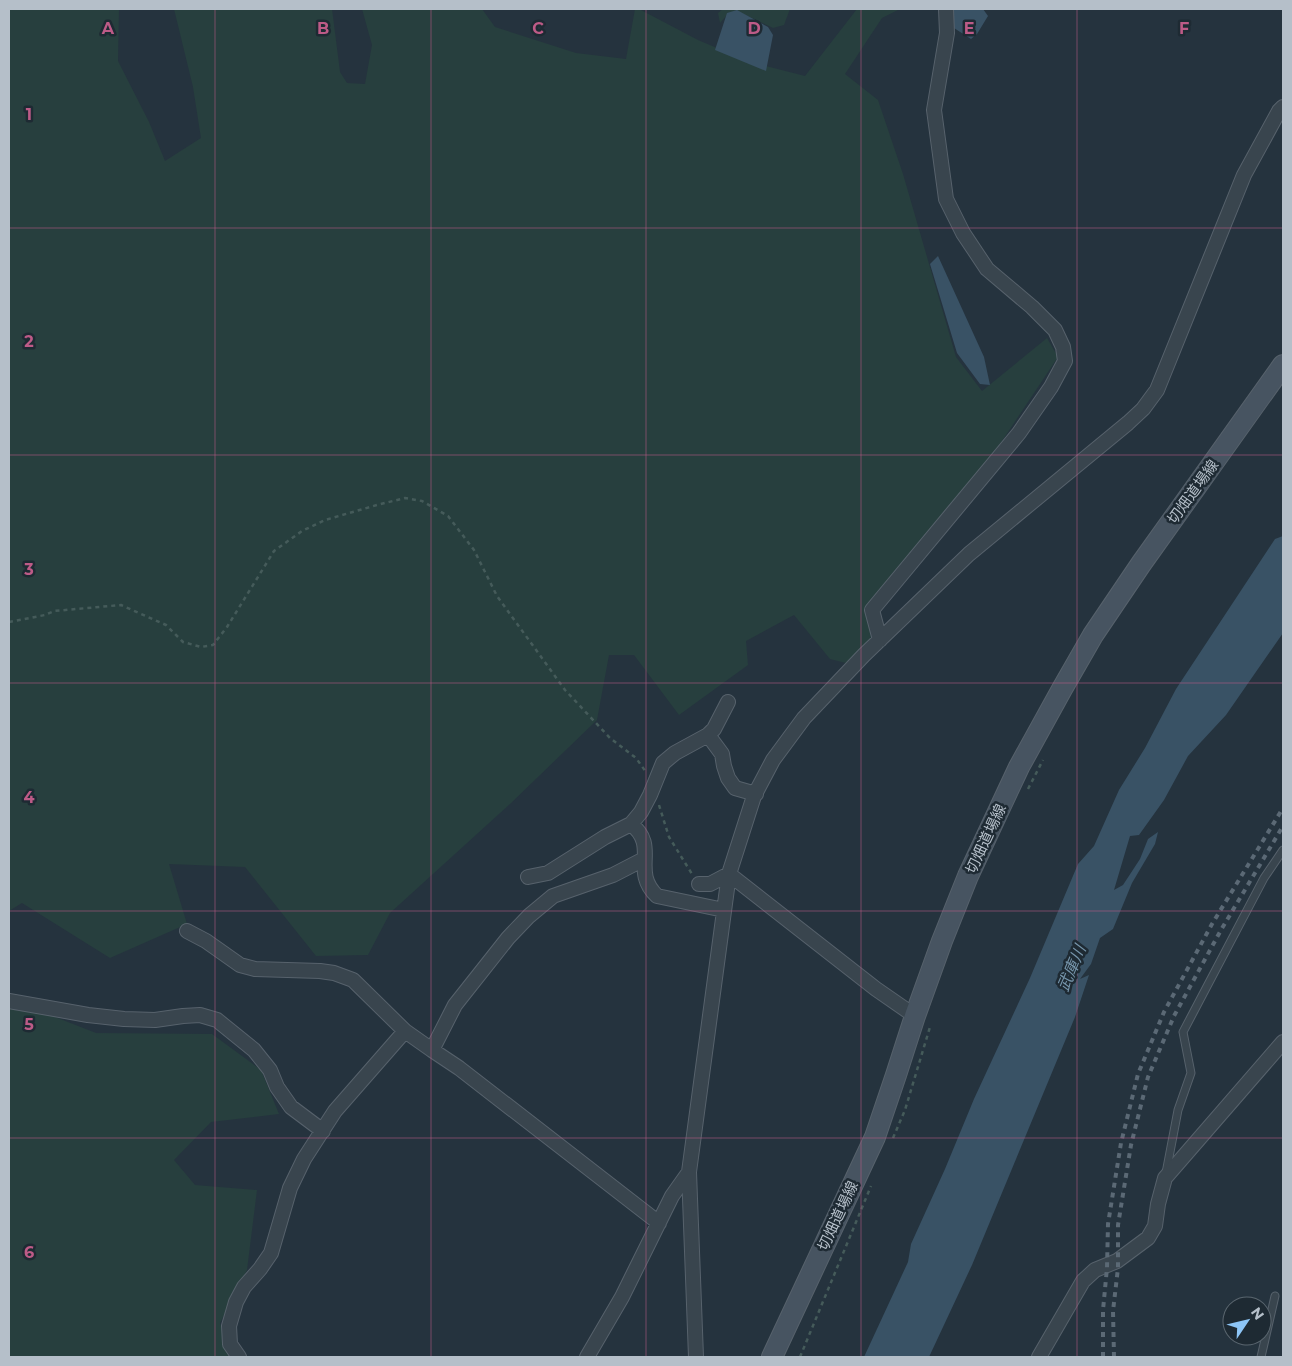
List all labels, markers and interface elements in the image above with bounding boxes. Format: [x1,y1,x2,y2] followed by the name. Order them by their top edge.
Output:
[101,19,115,38] text: A
[317,19,329,38] text: B
[532,19,544,38] text: C
[747,19,761,38] text: D
[964,19,974,38] text: E
[1179,19,1189,38] text: F
[26,105,32,124] text: 1
[24,332,34,351] text: 2
[1163,456,1222,528] street label: 切畑道場線
[23,560,34,579] text: 3
[23,788,35,807] text: 4
[961,801,1010,877] street label: 切畑道場線
[1053,941,1090,994] water label: 武庫川
[24,1015,34,1034] text: 5
[813,1178,862,1254] street label: 切畑道場線
[24,1243,34,1262] text: 6
[1222,1296,1272,1346] north arrow
[1247,1304,1268,1323] text: N

